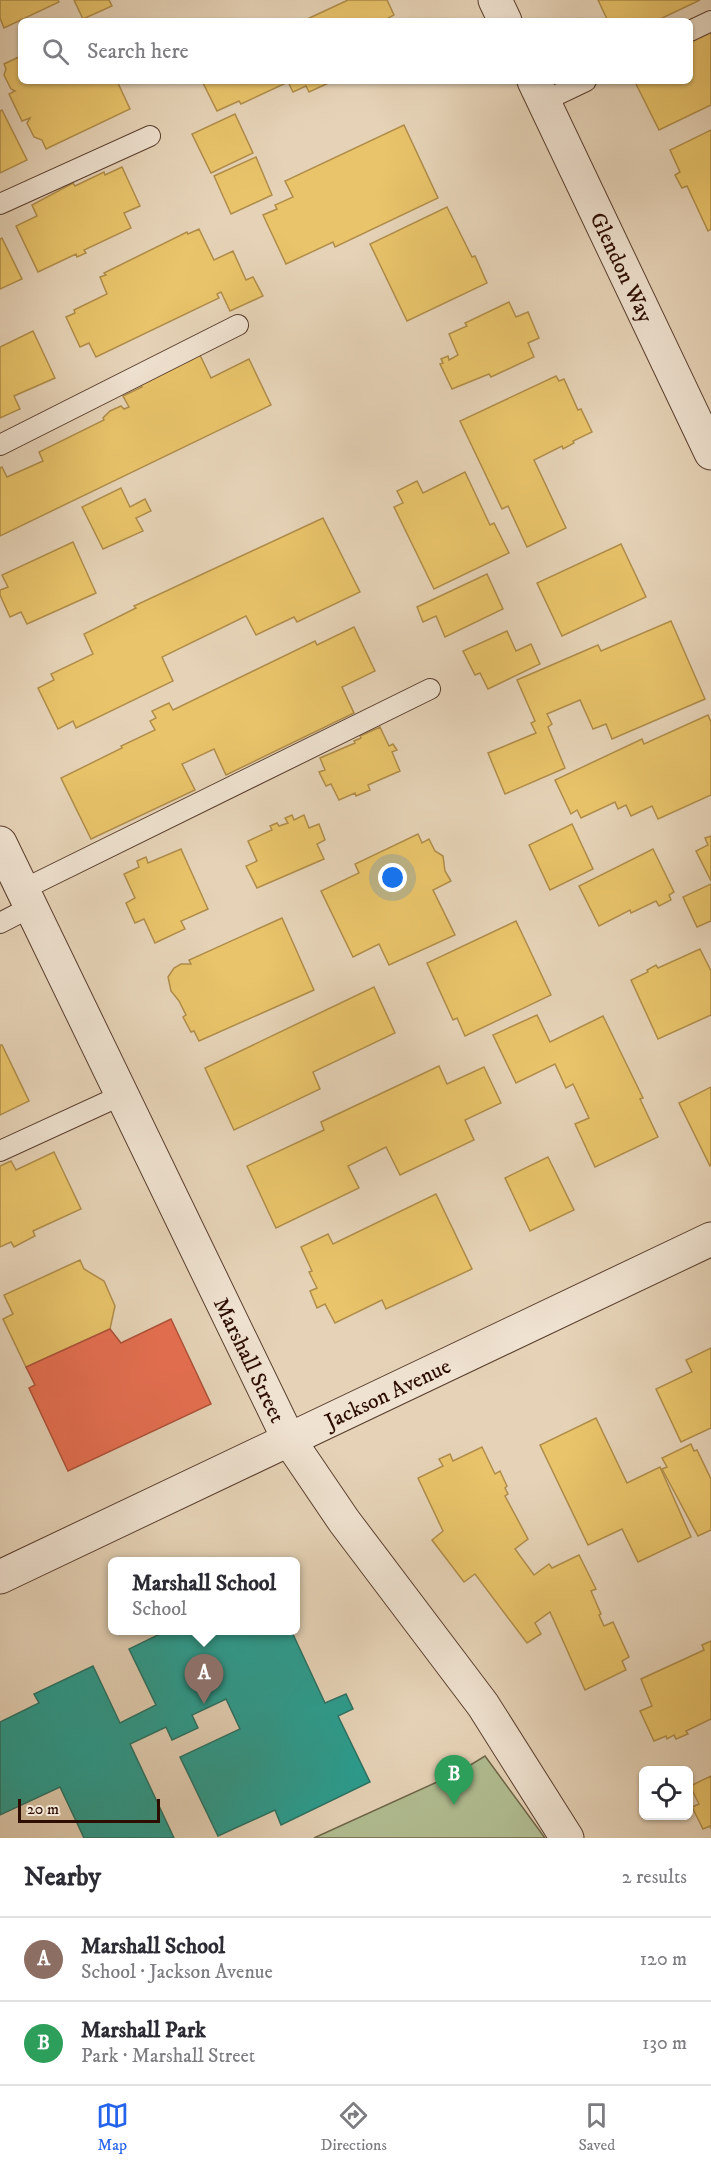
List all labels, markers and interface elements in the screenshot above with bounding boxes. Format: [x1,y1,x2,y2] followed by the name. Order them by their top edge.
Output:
[18,18,693,84] search box
[39,35,72,68] icon: search
[87,38,189,65] text: Search here
[583,208,659,328] street label: Glendon Way
[378,863,407,892] your location
[207,1293,291,1427] street label: Marshall Street
[319,1353,455,1436] street label: Jackson Avenue
[108,1557,300,1635] popup
[132,1570,276,1597] text: Marshall School
[132,1597,187,1622] text: School
[184,1654,224,1704] pin: A
[434,1756,474,1805] pin: B
[639,1766,693,1820] map controls
[639,1766,693,1820] button: locate
[18,1796,160,1824] scale bar
[27,1799,59,1819] text: 20 m
[24,1861,101,1894] text: Nearby
[622,1865,687,1890] text: 2 results
[81,1933,225,1960] text: Marshall School
[37,1947,50,1972] text: A
[640,1947,687,1972] text: 120 m
[81,1960,273,1985] text: School · Jackson Avenue
[81,2017,206,2044] text: Marshall Park
[37,2031,50,2056] text: B
[642,2031,687,2056] text: 130 m
[81,2044,255,2069] text: Park · Marshall Street
[96,2099,129,2155] tab: Map
[320,2099,387,2155] tab: Directions
[578,2099,615,2155] tab: Saved

